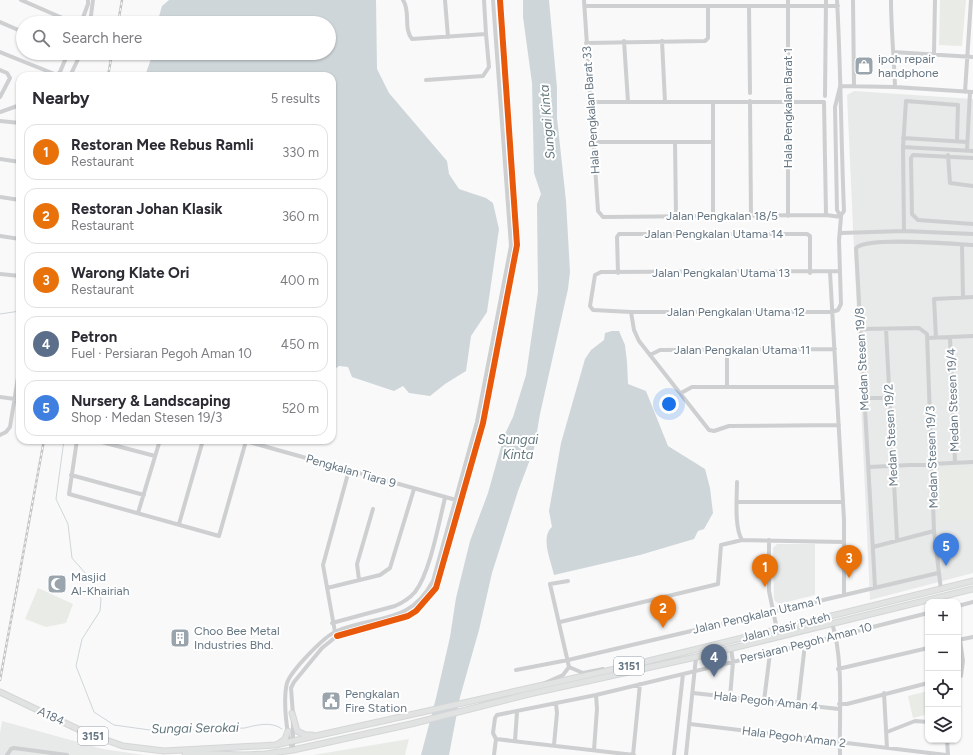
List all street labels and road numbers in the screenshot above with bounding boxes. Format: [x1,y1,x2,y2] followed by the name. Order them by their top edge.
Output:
[580,45,602,175] street label: Hala Pengkalan Barat 33
[781,48,795,168] street label: Hala Pengkalan Barat 1
[666,209,778,223] street label: Jalan Pengkalan 18/5
[645,227,784,241] street label: Jalan Pengkalan Utama 14
[652,266,790,280] street label: Jalan Pengkalan Utama 13
[667,305,805,319] street label: Jalan Pengkalan Utama 12
[852,307,872,411] street label: Medan Stesen 19/8
[674,343,810,357] street label: Jalan Pengkalan Utama 11
[944,347,962,452] street label: Medan Stesen 19/4
[881,383,901,487] street label: Medan Stesen 19/2
[923,405,941,509] street label: Medan Stesen 19/3
[304,451,398,491] street label: Pengkalan Tiara 9
[691,593,823,637] street label: Jalan Pengkalan Utama 1
[740,609,832,645] street label: Jalan Pasir Puteh
[739,620,874,666] street label: Persiaran Pegoh Aman 10
[614,657,644,675] road number: 3151
[713,689,820,714] street label: Hala Pegoh Aman 4
[35,704,67,728] street label: A184
[741,724,847,750] street label: Hala Pegoh Aman 2
[78,727,108,745] road number: 3151

